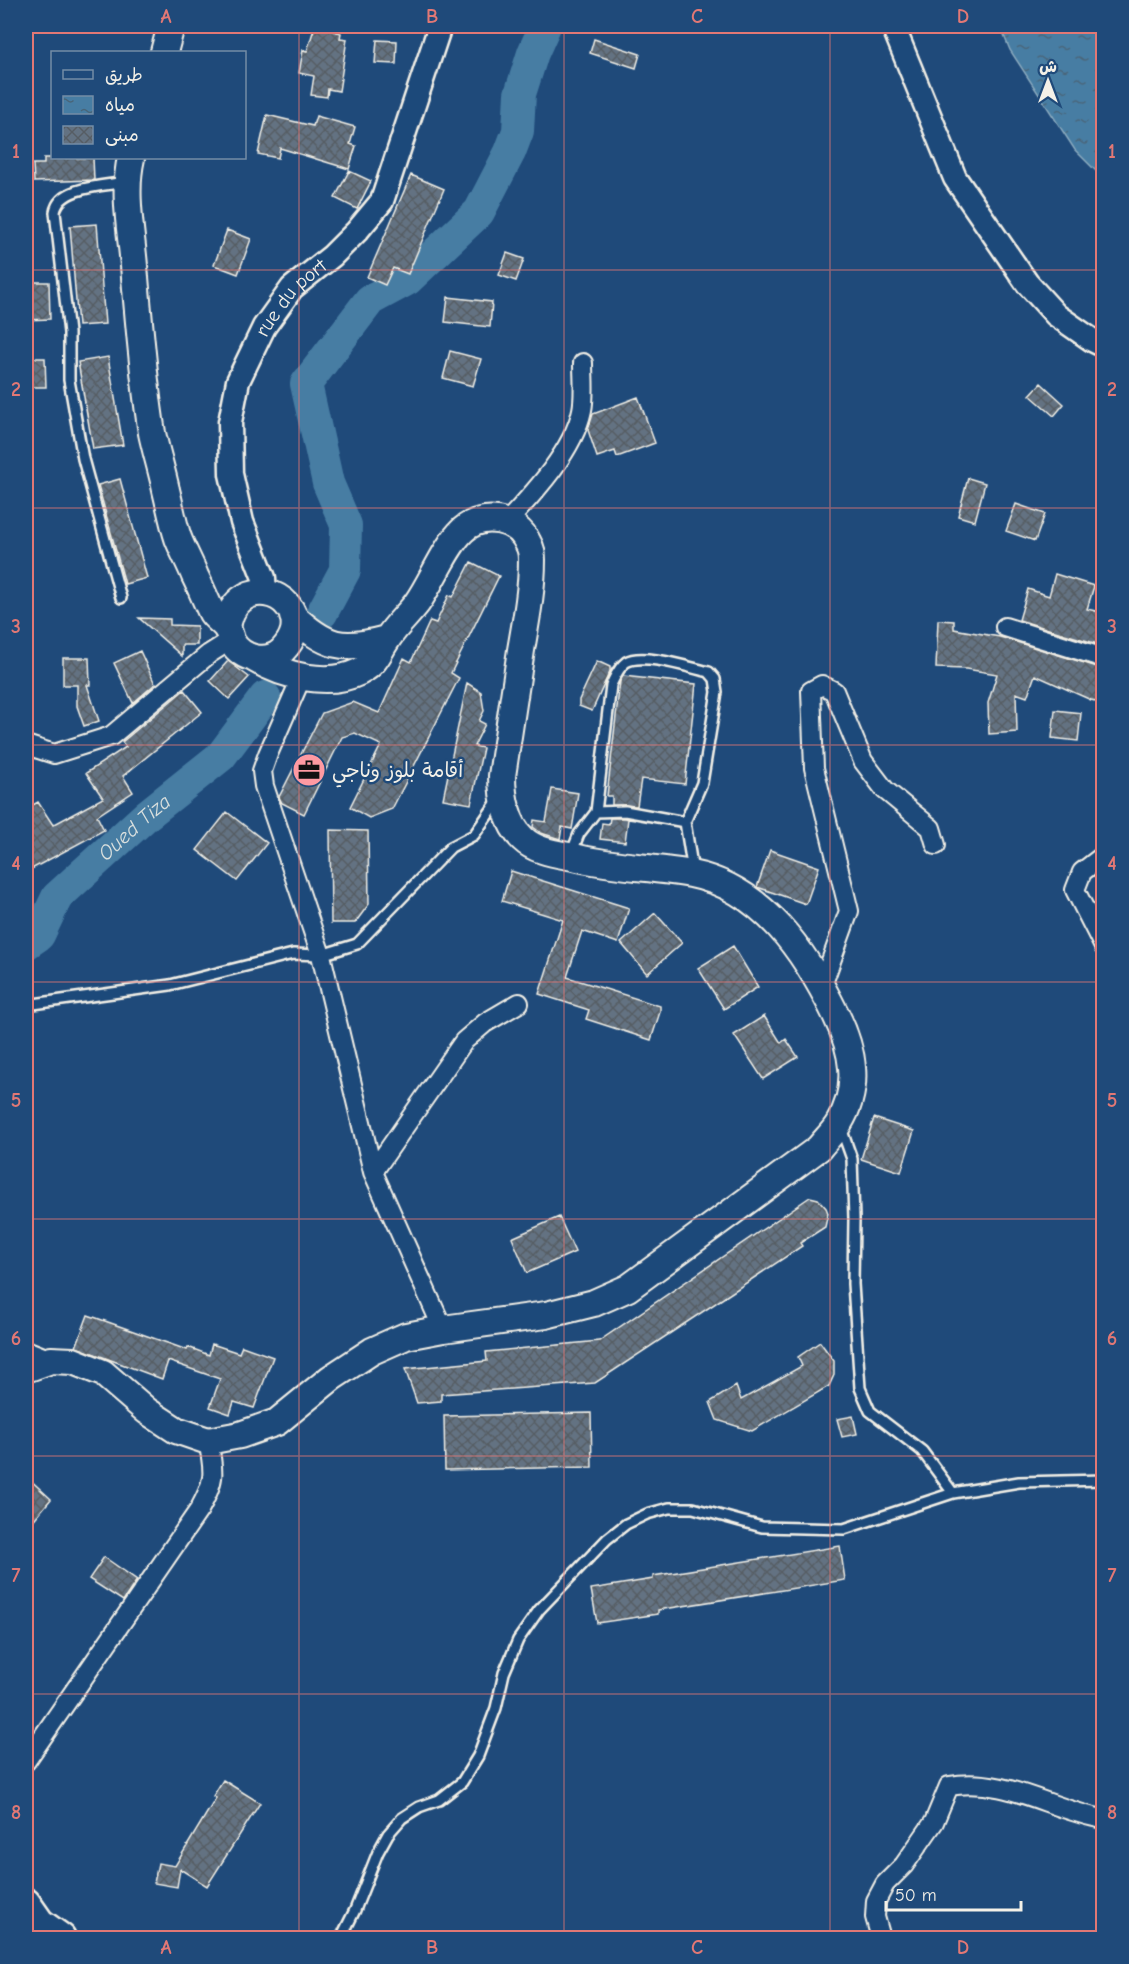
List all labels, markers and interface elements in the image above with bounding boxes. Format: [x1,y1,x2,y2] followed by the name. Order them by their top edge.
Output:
[160,5,172,28] text: A
[426,5,438,28] text: B
[691,5,703,28] text: C
[957,5,969,28] text: D
[51,51,246,159] legend
[1018,51,1078,111] north arrow
[1039,58,1057,76] text: ش
[105,65,143,86] text: طريق
[105,95,135,116] text: مياه
[105,125,139,146] text: مبنى
[12,140,20,163] text: 1
[1108,140,1116,163] text: 1
[250,253,332,340] street label: rue du port
[11,378,21,401] text: 2
[1107,378,1117,401] text: 2
[11,615,21,638] text: 3
[1107,615,1117,638] text: 3
[291,752,327,788] office icon: أقامة بلوز وناجي
[332,759,463,788] place label: أقامة بلوز وناجي
[93,789,175,865] water label: Oued Tiza
[11,852,21,875] text: 4
[1107,852,1117,875] text: 4
[11,1089,21,1112] text: 5
[1107,1089,1117,1112] text: 5
[11,1327,21,1350] text: 6
[1107,1327,1117,1350] text: 6
[12,1564,21,1587] text: 7
[1108,1564,1117,1587] text: 7
[11,1801,21,1824] text: 8
[1107,1801,1117,1824] text: 8
[886,1874,1021,1912] scale bar
[895,1885,937,1906] text: 50 m
[160,1936,172,1959] text: A
[426,1936,438,1959] text: B
[691,1936,703,1959] text: C
[957,1936,969,1959] text: D

